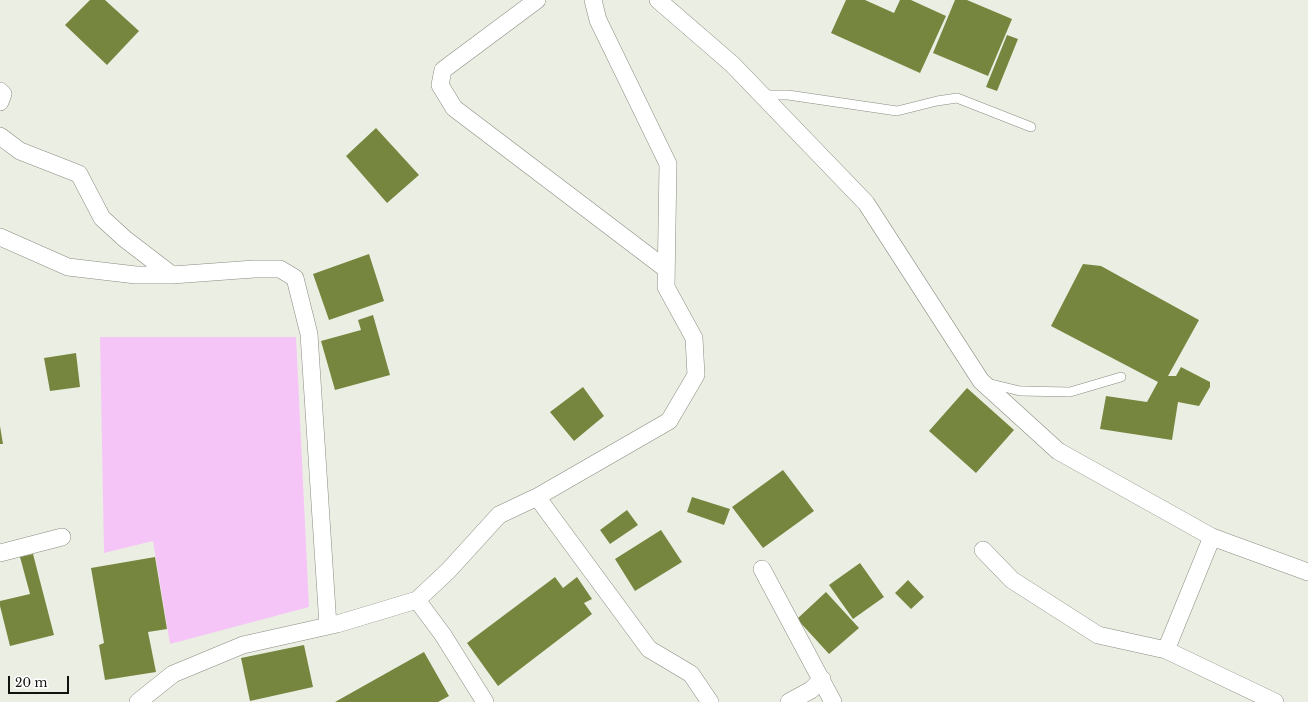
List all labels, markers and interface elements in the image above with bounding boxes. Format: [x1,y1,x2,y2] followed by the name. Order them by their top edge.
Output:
[10,668,71,694] scale bar
[15,675,47,690] text: 20 m

